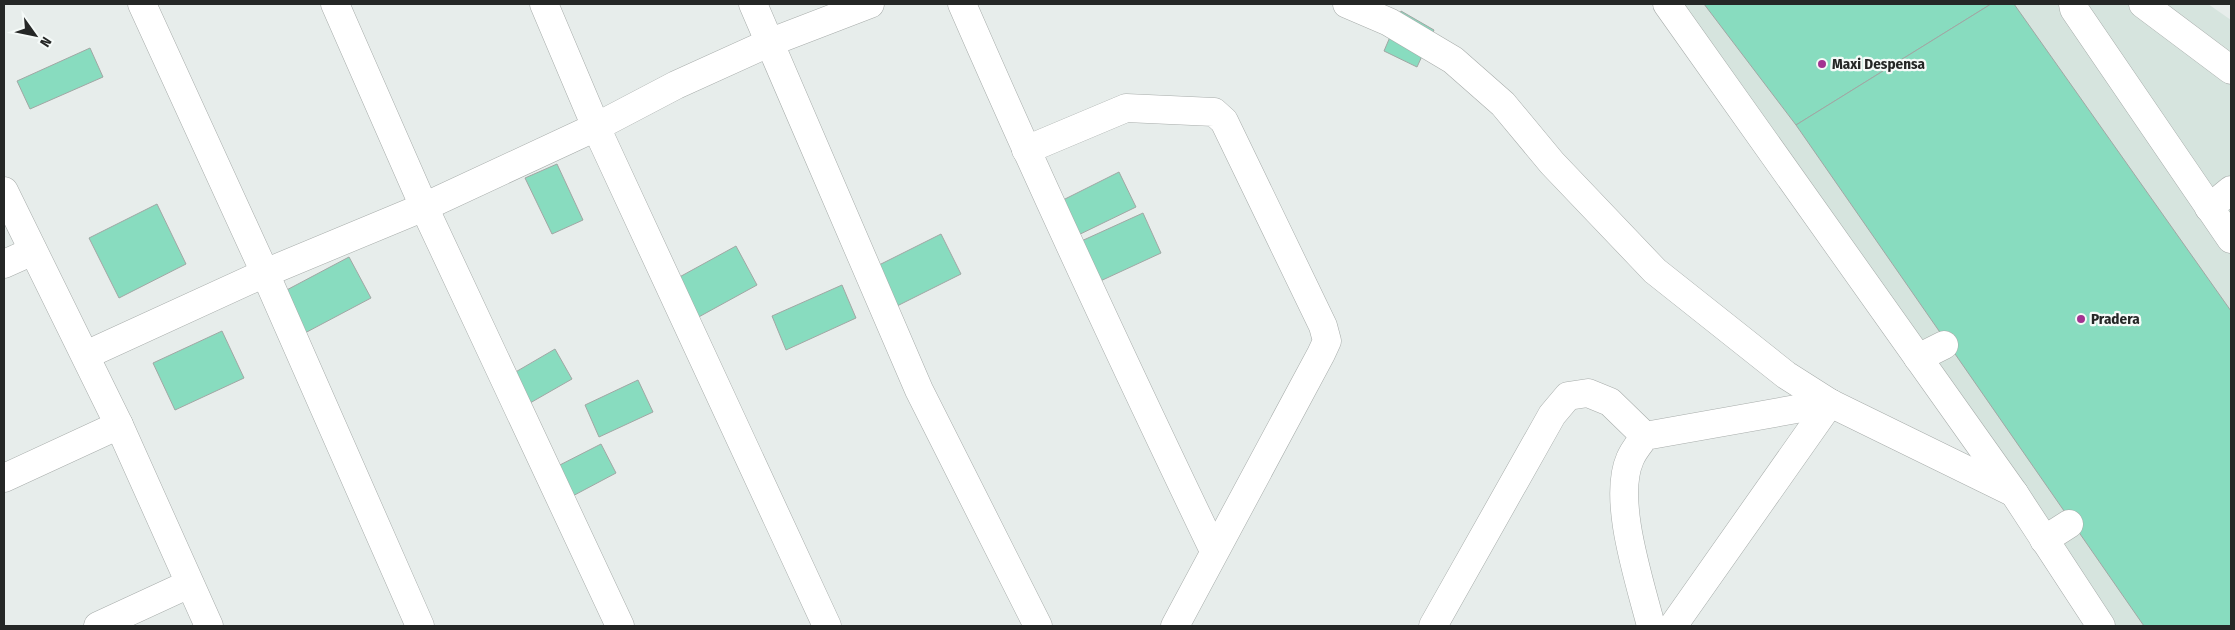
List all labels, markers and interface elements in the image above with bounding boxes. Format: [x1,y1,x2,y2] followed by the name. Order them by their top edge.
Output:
[10,10,60,60] north arrow
[36,34,55,50] text: N
[1832,55,1926,73] place label: Maxi Despensa
[1816,58,1828,70] marker: Maxi Despensa
[2091,310,2140,328] place label: Pradera
[2075,313,2087,325] marker: Pradera

